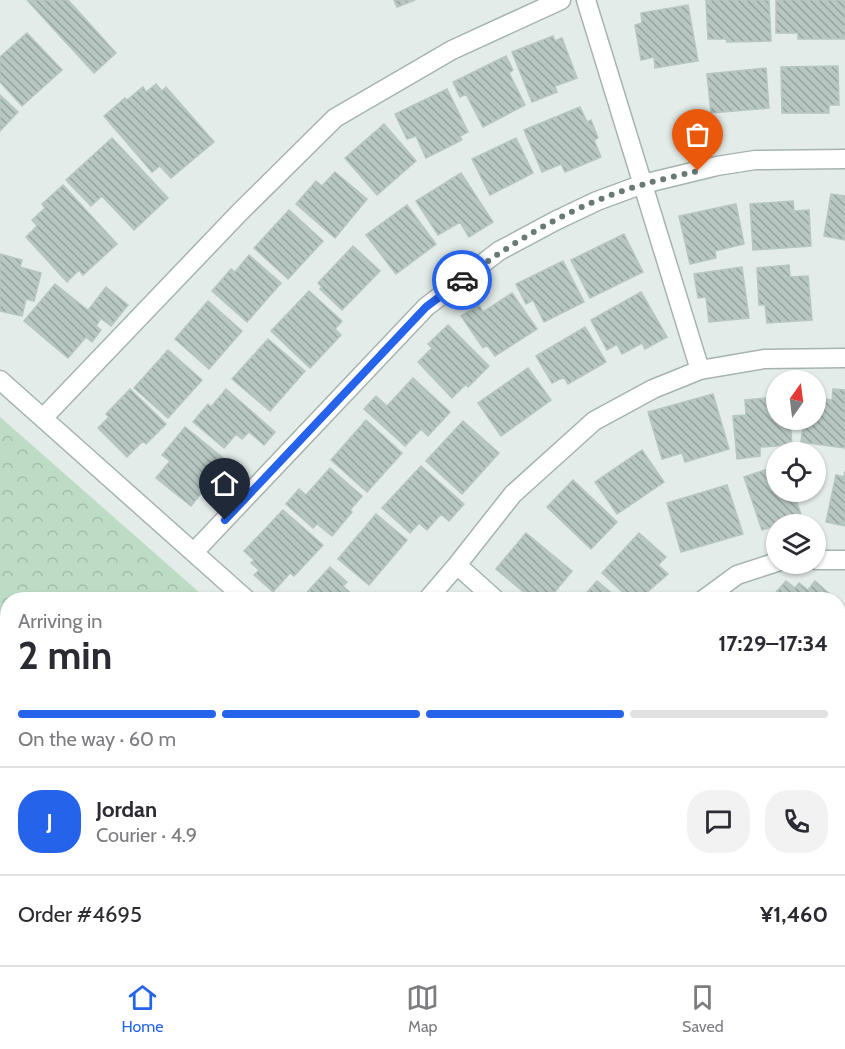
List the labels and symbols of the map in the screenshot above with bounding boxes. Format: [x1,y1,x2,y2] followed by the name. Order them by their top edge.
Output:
[672,109,723,171] pin
[432,250,492,310] courier
[766,370,826,430] north arrow
[199,458,250,520] pin

